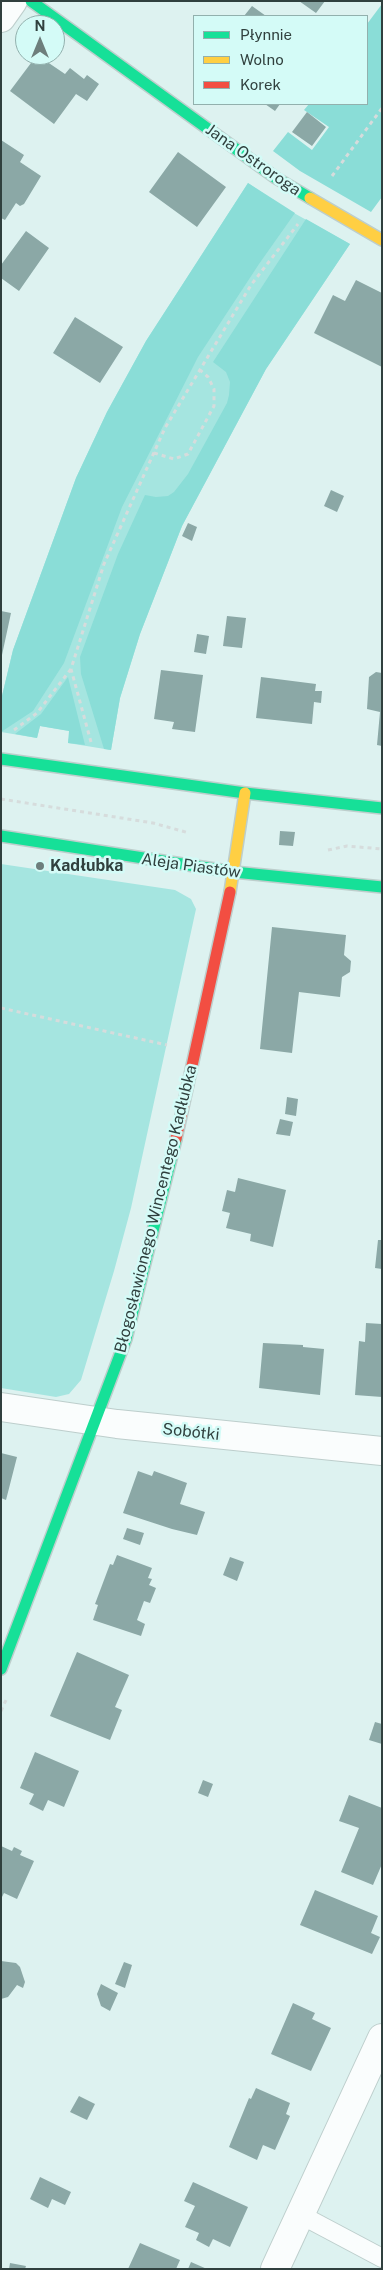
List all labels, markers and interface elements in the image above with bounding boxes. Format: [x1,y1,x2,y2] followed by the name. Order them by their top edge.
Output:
[15,15,65,65] north arrow
[193,15,368,105] legend
[35,18,45,34] text: N
[240,26,292,43] text: Płynnie
[240,51,284,68] text: Wolno
[240,76,281,93] text: Korek
[202,120,304,200] street label: Jana Ostroroga
[140,850,242,882] street label: Aleja Piastów
[50,856,123,876] place label: Kadłubka
[34,860,46,872] marker: Kadłubka
[111,1063,201,1355] street label: Błogosławionego Wincentego Kadłubka
[162,1419,220,1445] street label: Sobótki

